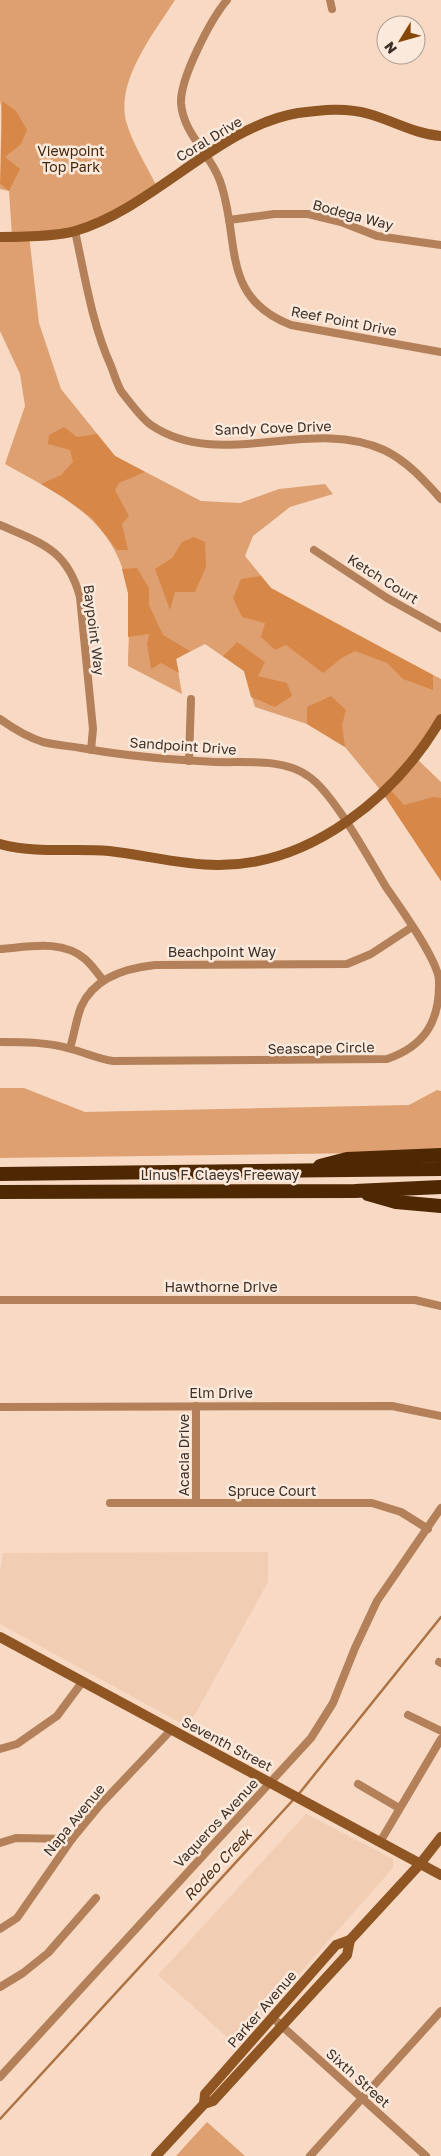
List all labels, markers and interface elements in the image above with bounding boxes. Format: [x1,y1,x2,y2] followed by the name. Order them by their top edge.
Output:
[376,15,426,65] north arrow
[380,39,400,57] text: N
[173,112,245,165] street label: Coral Drive
[37,142,105,175] park label: Viewpoint Top Park
[311,196,396,233] street label: Bodega Way
[290,302,399,339] street label: Reef Point Drive
[214,417,332,438] street label: Sandy Cove Drive
[345,550,422,607] street label: Ketch Court
[80,583,109,677] street label: Baypoint Way
[129,733,237,758] street label: Sandpoint Drive
[168,943,276,960] street label: Beachpoint Way
[267,1038,375,1057] street label: Seascape Circle
[141,1166,300,1183] street label: Linus F. Claeys Freeway
[164,1278,278,1295] street label: Hawthorne Drive
[189,1384,253,1401] street label: Elm Drive
[175,1414,192,1496] street label: Acacia Drive
[228,1482,316,1499] street label: Spruce Court
[179,1713,275,1775] street label: Seventh Street
[170,1775,261,1871] street label: Vaqueros Avenue
[39,1780,108,1859] street label: Napa Avenue
[179,1824,256,1904] water label: Rodeo Creek
[224,1967,300,2051] street label: Parker Avenue
[323,2045,394,2111] street label: Sixth Street

